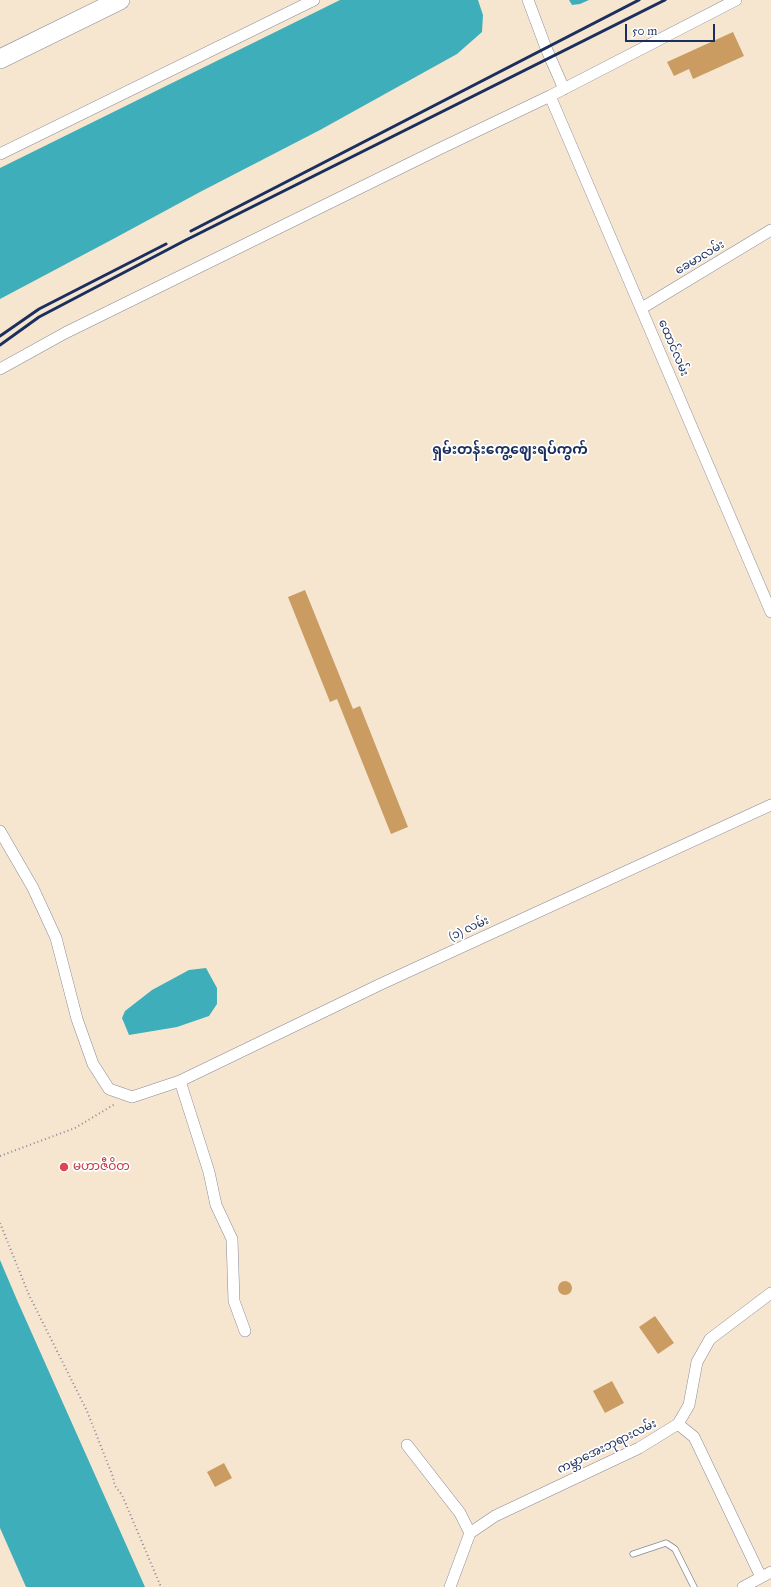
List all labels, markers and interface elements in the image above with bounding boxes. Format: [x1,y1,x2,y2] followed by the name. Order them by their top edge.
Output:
[627,16,717,42] scale bar
[632,24,657,38] text: 50 m
[673,238,727,278] street label: ခေမာလမ်း
[655,318,691,378] street label: ထောင်လမ်း
[432,443,588,459] district label: ရှမ်းတန်းကွေ့ဈေးရပ်ကွက်
[447,913,491,945] street label: (၁) လမ်း
[73,1160,130,1174] place label: မဟာဇီဝိတ
[58,1161,70,1173] marker: မဟာဇီဝိတ
[555,1417,659,1477] street label: ကမ္ဘာအေးဘုရားလမ်း

